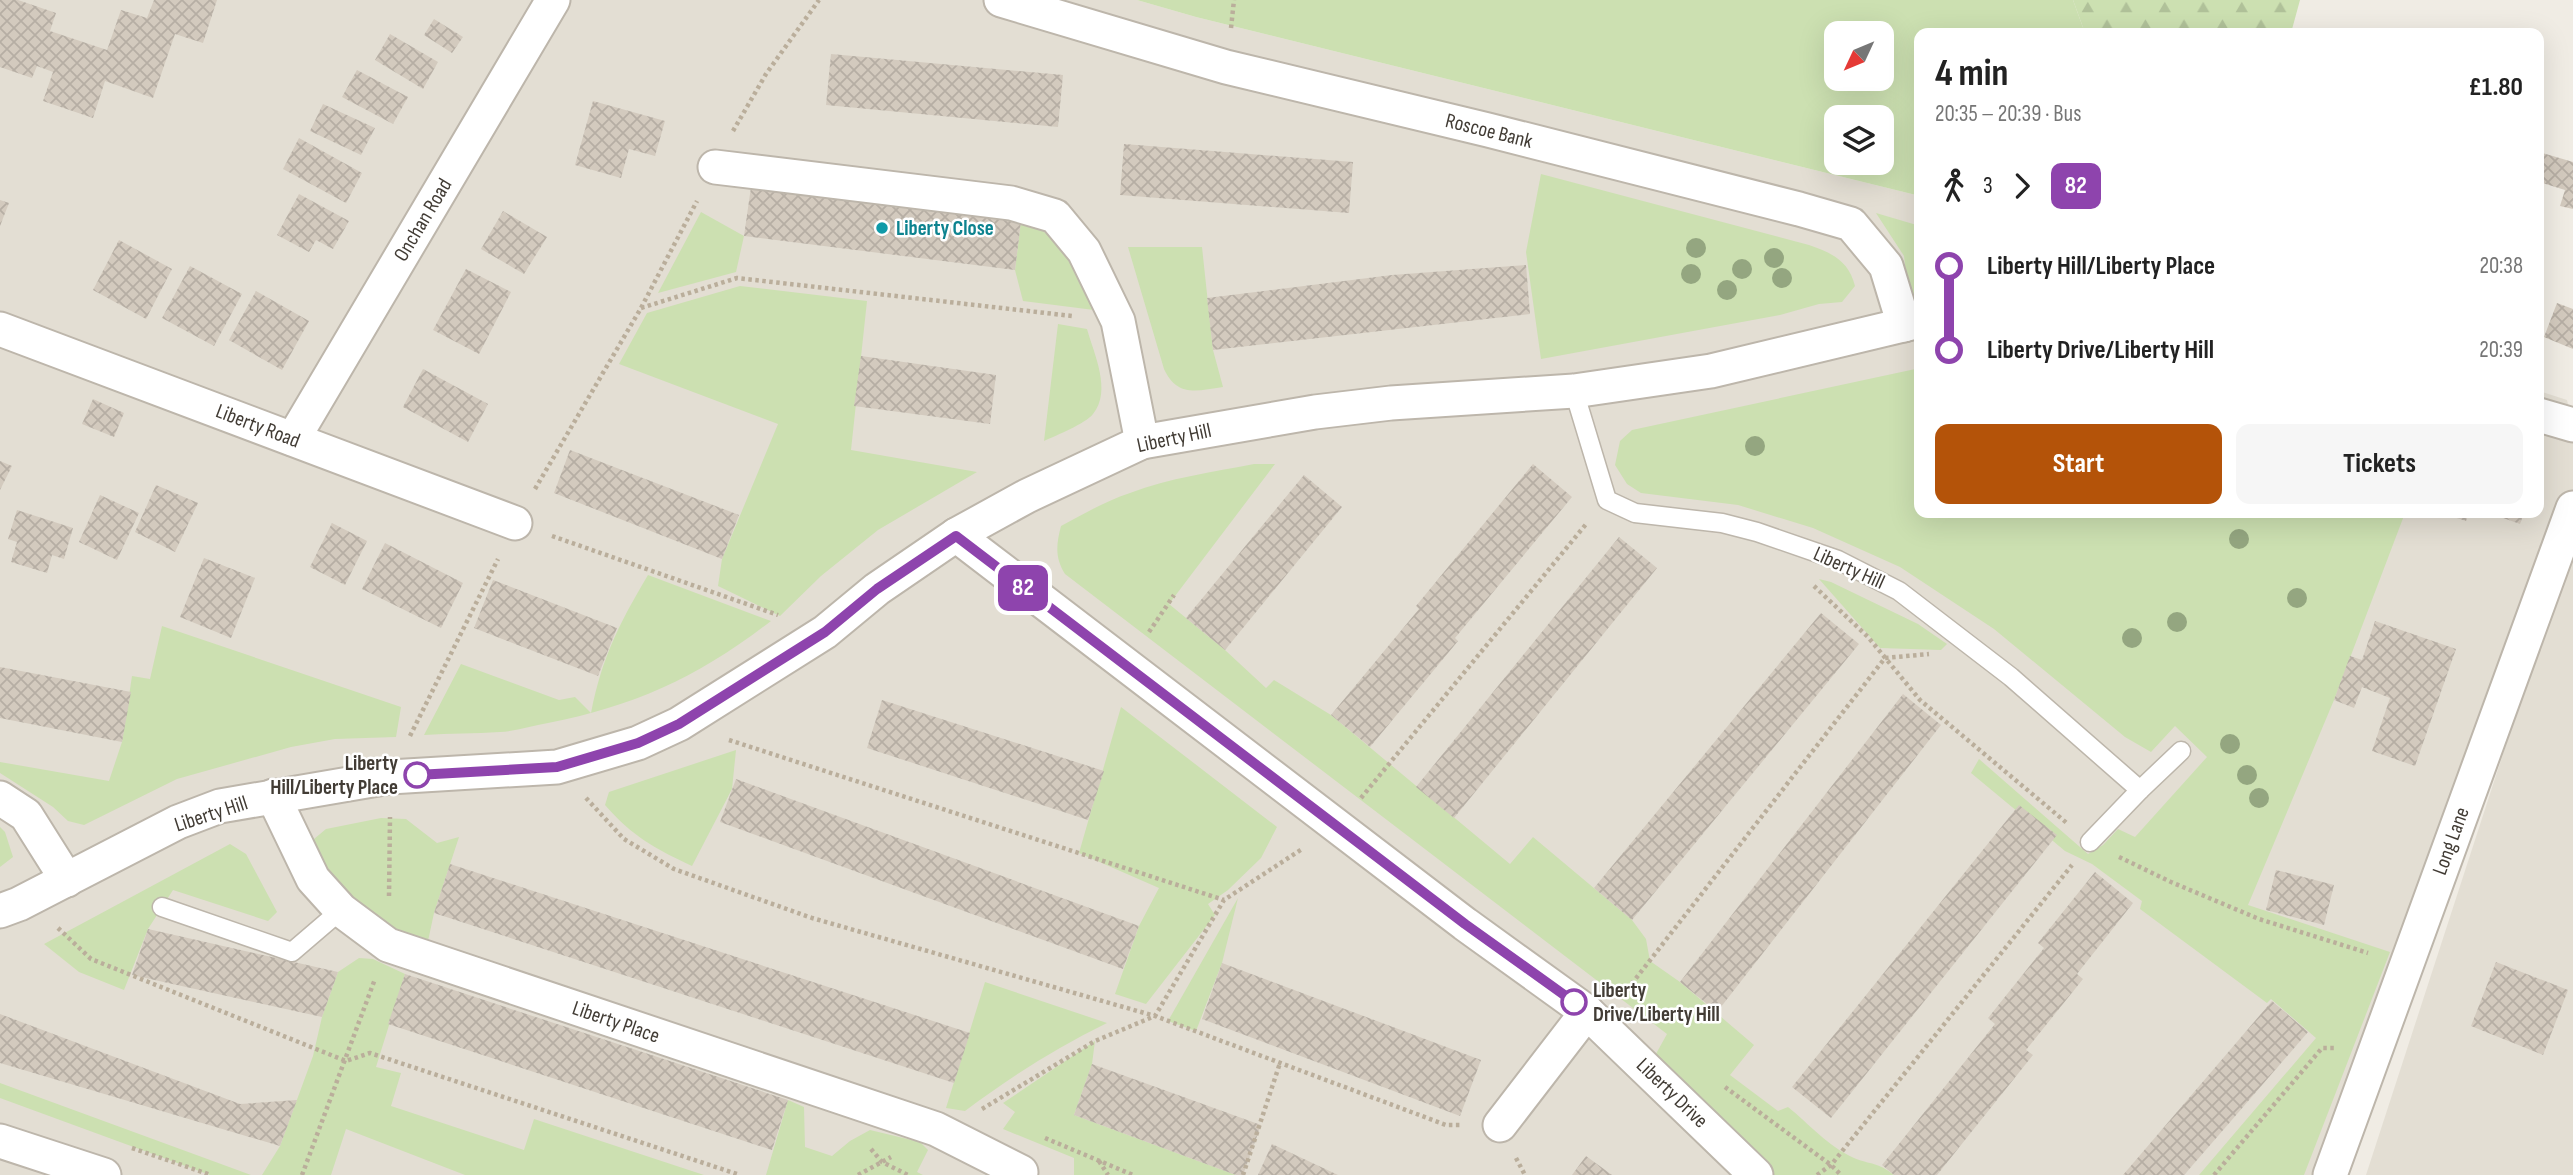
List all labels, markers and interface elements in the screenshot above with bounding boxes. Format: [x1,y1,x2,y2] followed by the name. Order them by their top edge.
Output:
[1824,21,1894,91] north arrow
[1824,21,1894,175] map controls
[1935,51,2008,96] text: 4 min
[2468,72,2523,103] text: £1.80
[1935,100,2081,128] text: 20:35 – 20:39 · Bus
[1824,105,1894,175] button: layers
[1443,108,1535,154] street label: Roscoe Bank
[1935,167,1973,205] icon: walk
[2003,167,2041,205] icon: forward
[2065,171,2087,200] text: 82
[1983,172,1993,200] text: 3
[389,174,457,266] street label: Onchan Road
[896,216,994,241] place label: Liberty Close
[874,220,890,236] marker: Liberty Close
[1987,251,2215,282] text: Liberty Hill/Liberty Place
[2479,252,2523,280] text: 20:38
[1987,335,2214,366] text: Liberty Drive/Liberty Hill
[2479,336,2523,364] text: 20:39
[212,399,304,453] street label: Liberty Road
[1135,418,1213,458] street label: Liberty Hill
[1935,424,2222,504] button: Start
[2236,424,2523,504] button: Tickets
[1809,541,1889,595] street label: Liberty Hill
[992,565,1054,611] line badge: 82
[1012,573,1034,602] text: 82
[270,751,398,800] place label: Liberty Hill/Liberty Place
[404,762,430,788] marker: Liberty Hill/Liberty Place
[171,790,251,838] street label: Liberty Hill
[2427,804,2475,878] street label: Long Lane
[1593,978,1720,1027] place label: Liberty Drive/Liberty Hill
[1561,989,1587,1015] marker: Liberty Drive/Liberty Hill
[569,995,663,1049] street label: Liberty Place
[1631,1053,1713,1133] street label: Liberty Drive

